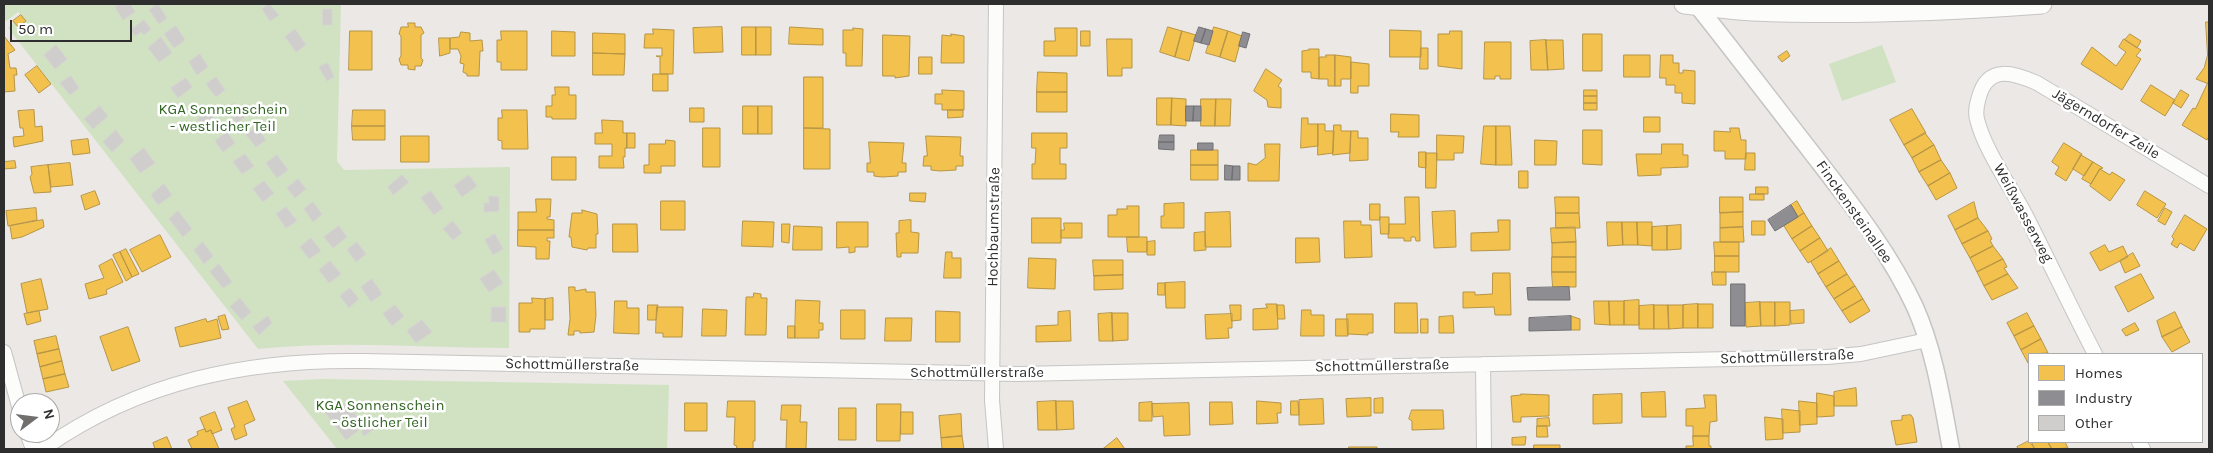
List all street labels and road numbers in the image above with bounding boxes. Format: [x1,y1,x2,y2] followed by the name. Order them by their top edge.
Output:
[2049,85,2163,163] street label: Jägerndorfer Zeile
[1812,157,1896,267] street label: Finckensteinallee
[1989,160,2057,266] street label: Weißwasserweg
[984,167,1004,287] street label: Hochbaumstraße
[1720,346,1854,368] street label: Schottmüllerstraße
[505,355,639,375] street label: Schottmüllerstraße
[1315,356,1449,376] street label: Schottmüllerstraße
[910,364,1044,382] street label: Schottmüllerstraße

